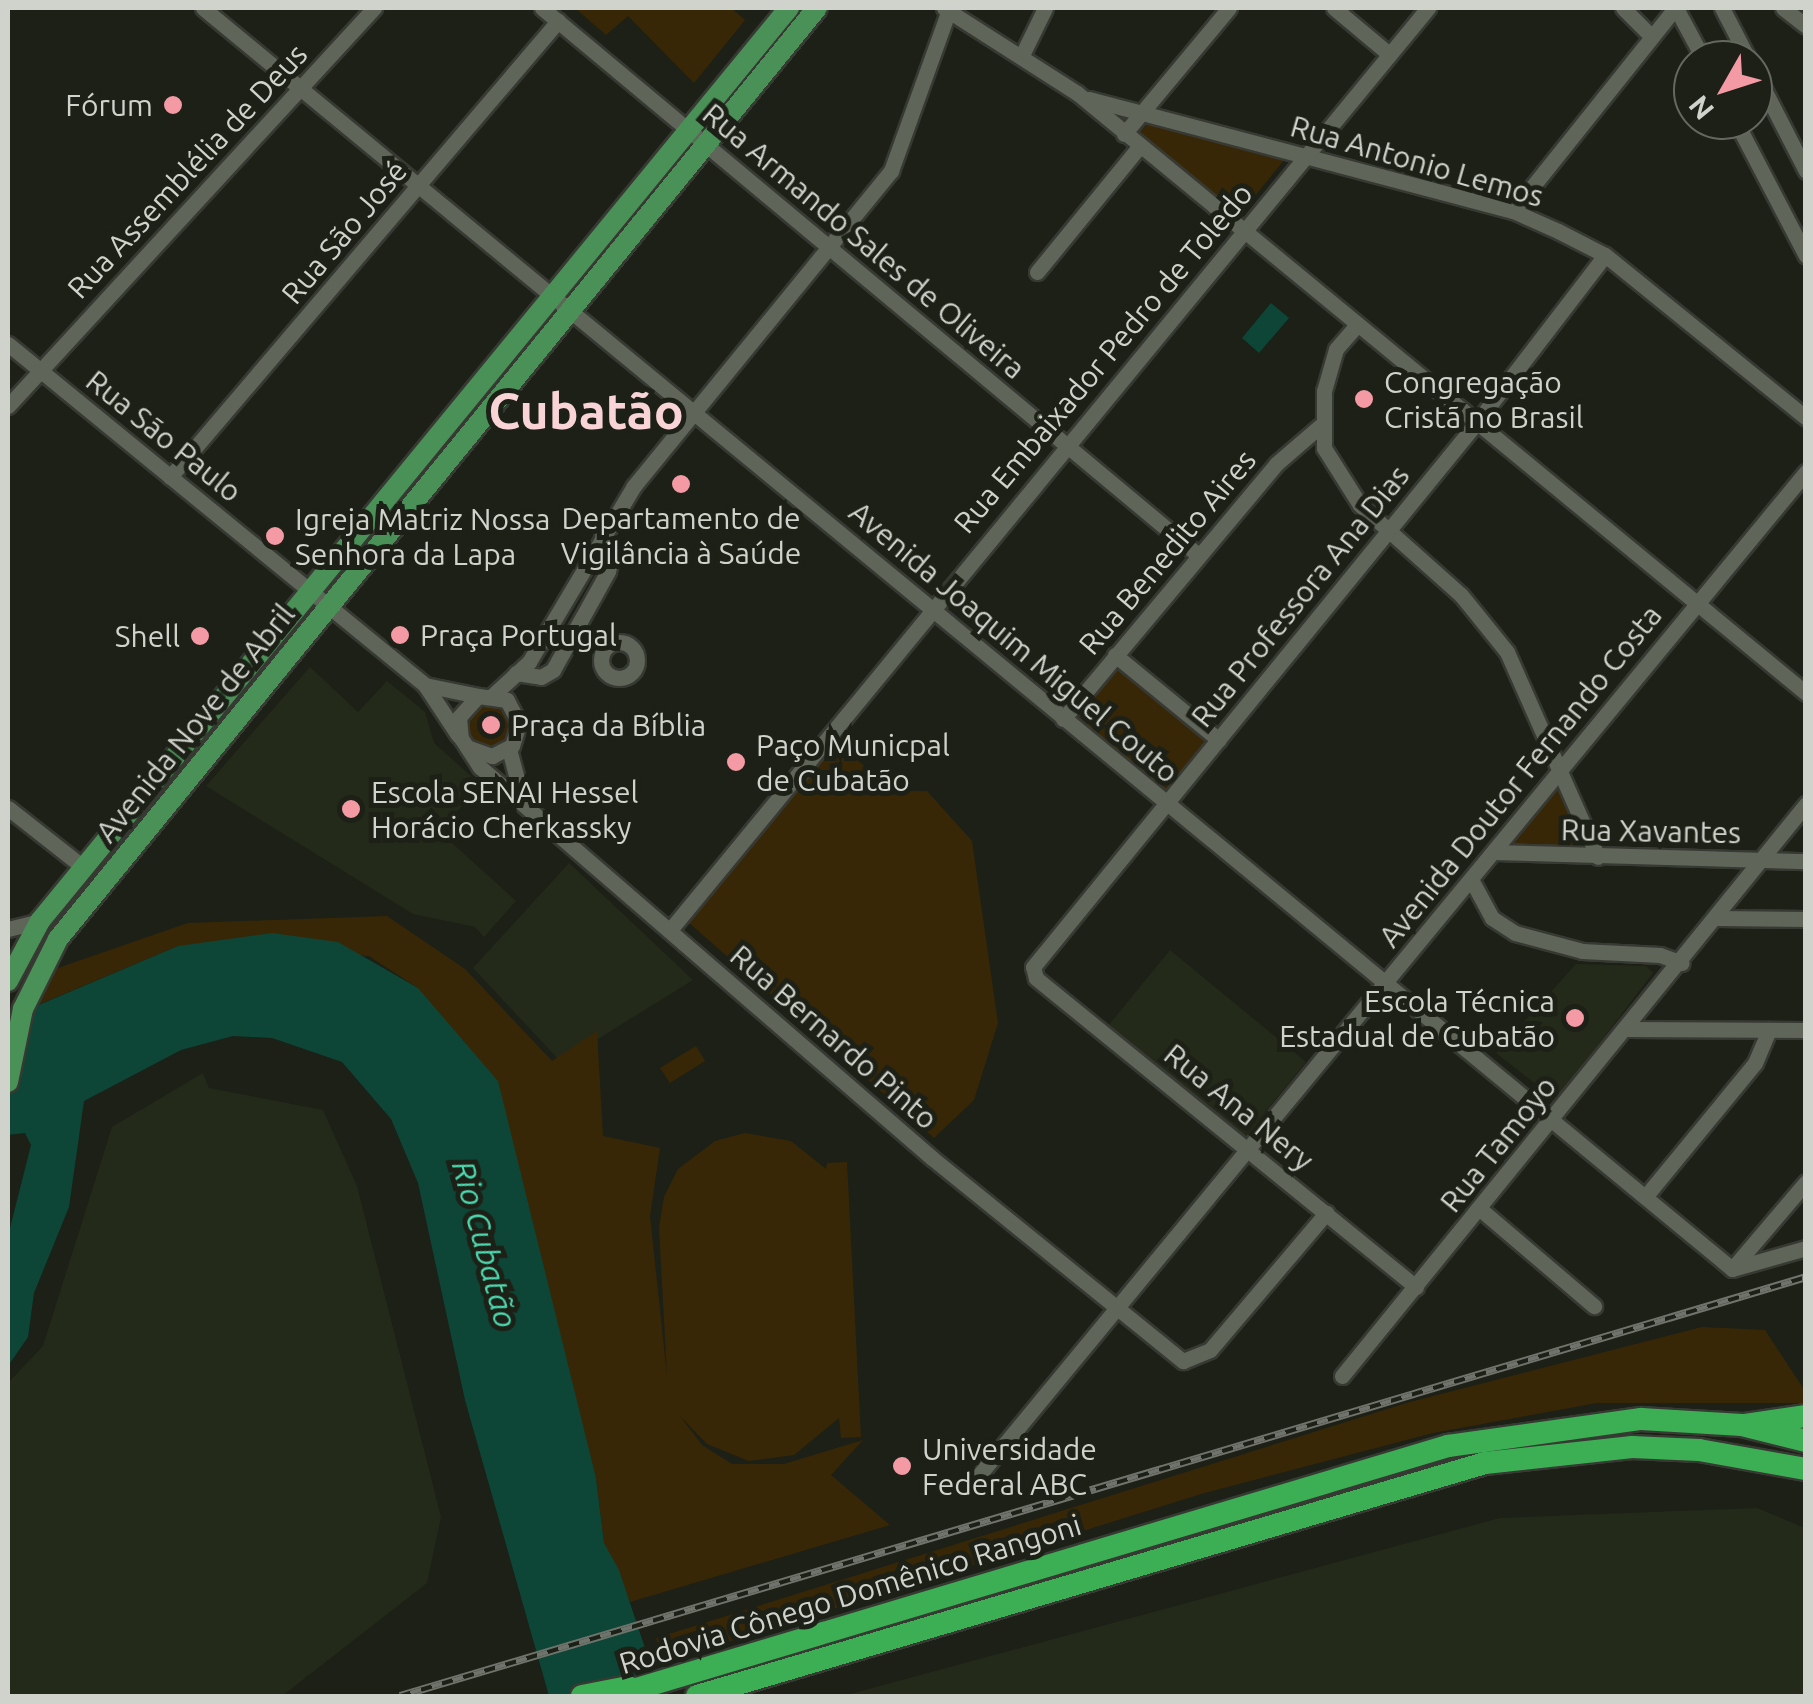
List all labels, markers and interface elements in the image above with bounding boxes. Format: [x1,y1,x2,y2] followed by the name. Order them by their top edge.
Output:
[60,36,314,306] street label: Rua Assemblélia de Deus
[1673,40,1773,140] north arrow
[65,87,153,123] place label: Fórum
[1682,90,1719,126] text: N
[162,94,184,116] marker: Fórum
[696,96,1032,386] street label: Rua Armando Sales de Oliveira
[1287,108,1547,214] street label: Rua Antonio Lemos
[274,153,414,311] street label: Rua São José
[946,176,1260,540] street label: Rua Embaixador Pedro de Toledo
[79,362,249,510] street label: Rua São Paulo
[1384,364,1584,434] place label: Congregação Cristã no Brasil
[488,381,684,441] district label: Cubatão
[1353,388,1375,410] marker: Congregação Cristã no Brasil
[1071,442,1263,662] street label: Rua Benedito Aires
[1183,458,1417,734] street label: Rua Professora Ana Dias
[670,473,692,495] marker: Departamento de Vigilância à Saúde
[842,494,1186,790] street label: Avenida Joaquim Miguel Couto
[561,500,801,570] place label: Departamento de Vigilância à Saúde
[295,501,550,572] place label: Igreja Matriz Nossa Senhora da Lapa
[264,525,286,547] marker: Igreja Matriz Nossa Senhora da Lapa
[88,597,302,849] street label: Avenida Nove de Abril
[1371,598,1669,954] street label: Avenida Doutor Fernando Costa
[420,617,617,653] place label: Praça Portugal
[115,618,180,654] place label: Shell
[389,624,411,646] marker: Praça Portugal
[189,625,211,647] marker: Shell
[511,707,706,743] place label: Praça da Bíblia
[480,714,502,736] marker: Praça da Bíblia
[756,727,950,798] place label: Paço Municpal de Cubatão
[725,751,747,773] marker: Paço Municpal de Cubatão
[371,774,638,844] place label: Escola SENAI Hessel Horácio Cherkassky
[340,798,362,820] marker: Escola SENAI Hessel Horácio Cherkassky
[1561,811,1741,851] street label: Rua Xavantes
[723,937,945,1137] street label: Rua Bernardo Pinto
[1279,983,1555,1054] place label: Escola Técnica Estadual de Cubatão
[1564,1007,1586,1029] marker: Escola Técnica Estadual de Cubatão
[1157,1036,1321,1178] street label: Rua Ana Nery
[1432,1069,1564,1219] street label: Rua Tamoyo
[444,1156,526,1332] water label: Rio Cubatão
[922,1431,1097,1502] place label: Universidade Federal ABC
[891,1455,913,1477] marker: Universidade Federal ABC
[615,1506,1085,1682] street label: Rodovia Cônego Domênico Rangoni

